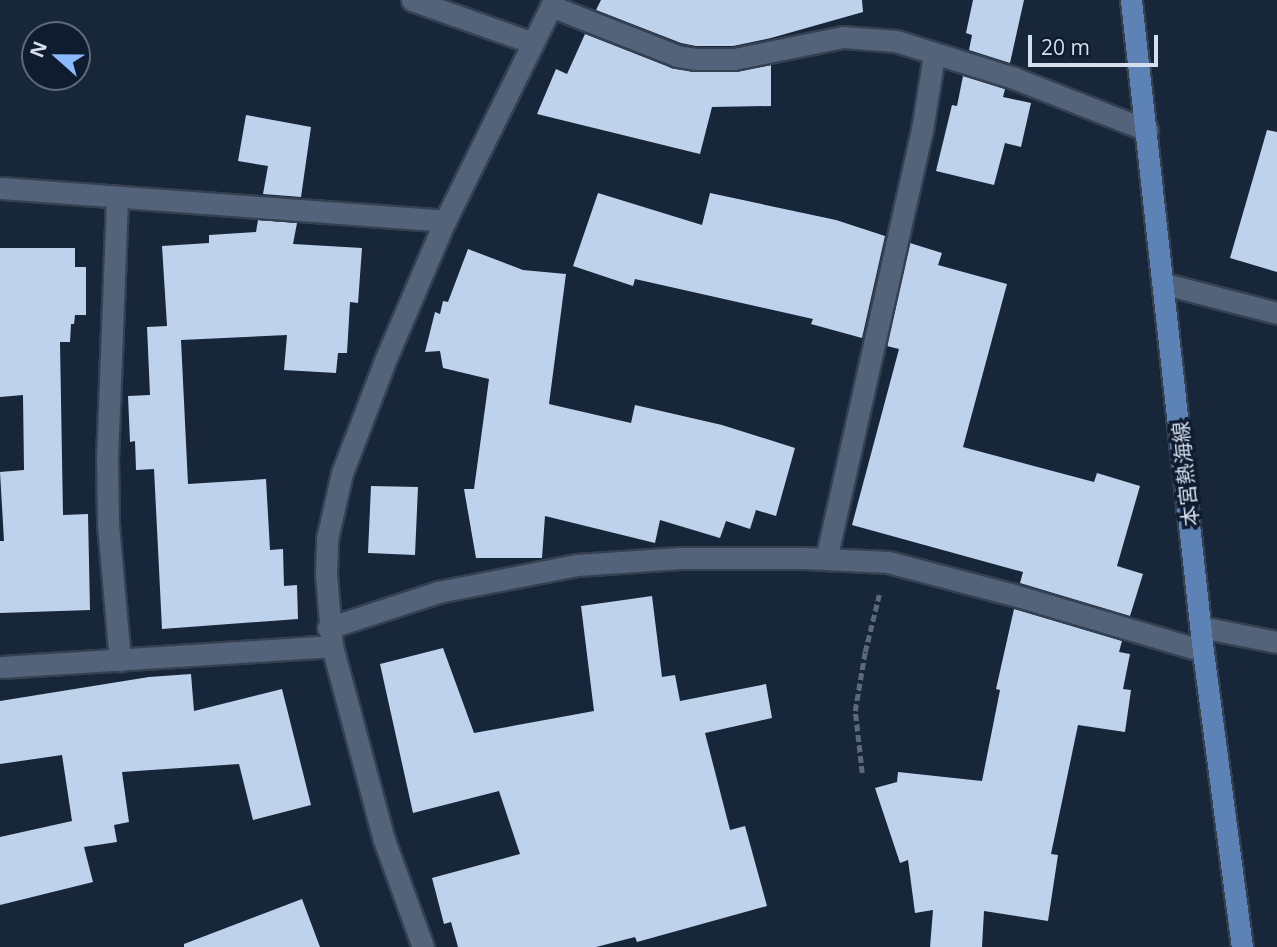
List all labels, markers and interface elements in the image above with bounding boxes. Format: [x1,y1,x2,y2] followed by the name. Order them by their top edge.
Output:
[21,21,91,91] north arrow
[1032,21,1162,65] scale bar
[1041,33,1090,61] text: 20 m
[23,37,53,61] text: N
[1167,420,1203,528] street label: 本宮熱海線

